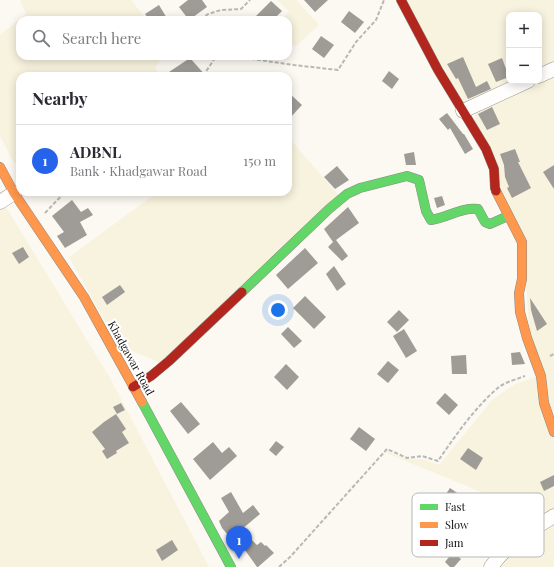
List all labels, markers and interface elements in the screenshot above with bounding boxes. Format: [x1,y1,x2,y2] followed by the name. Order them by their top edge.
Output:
[506,12,542,84] map controls
[506,12,542,48] button: +
[16,16,292,60] search box
[30,27,52,49] icon: search
[62,28,141,48] text: Search here
[506,48,542,84] button: −
[32,87,87,109] text: Nearby
[70,142,121,162] text: ADBNL
[43,152,47,169] text: 1
[243,152,276,169] text: 150 m
[70,162,207,179] text: Bank · Khadgawar Road
[268,300,288,320] your location
[105,318,158,398] street label: Khadgawar Road
[412,493,544,557] legend
[445,499,465,514] text: Fast
[445,517,469,532] text: Slow
[226,526,252,559] pin: 1
[444,535,464,550] text: Jam

